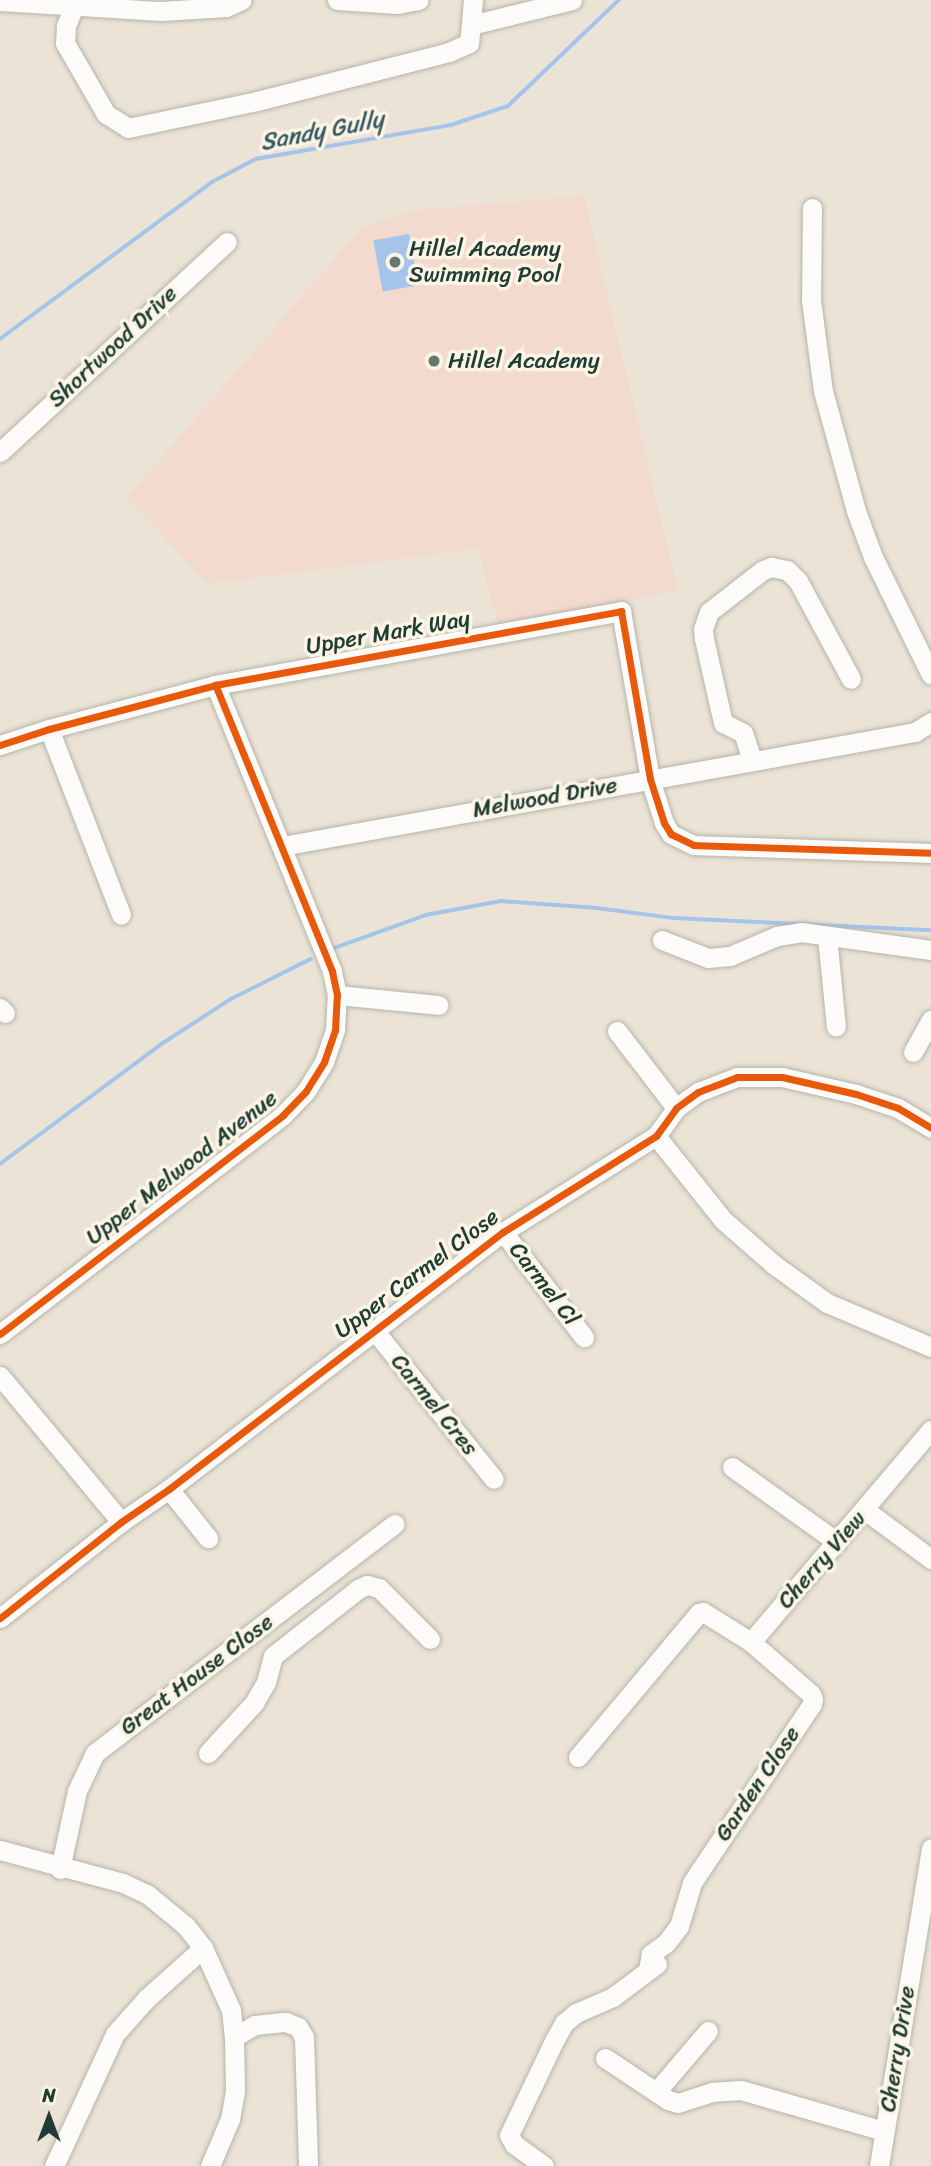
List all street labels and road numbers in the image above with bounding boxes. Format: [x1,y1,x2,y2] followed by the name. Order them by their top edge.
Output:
[43,280,183,414] street label: Shortwood Drive
[304,605,472,661] street label: Upper Mark Way
[471,772,619,824] street label: Melwood Drive
[81,1085,283,1251] street label: Upper Melwood Avenue
[329,1203,505,1345] street label: Upper Carmel Close
[503,1237,585,1331] street label: Carmel Cl
[384,1348,484,1462] street label: Carmel Cres
[771,1505,873,1615] street label: Cherry View
[114,1608,280,1742] street label: Great House Close
[709,1721,807,1847] street label: Garden Close
[874,1984,922,2114] street label: Cherry Drive

